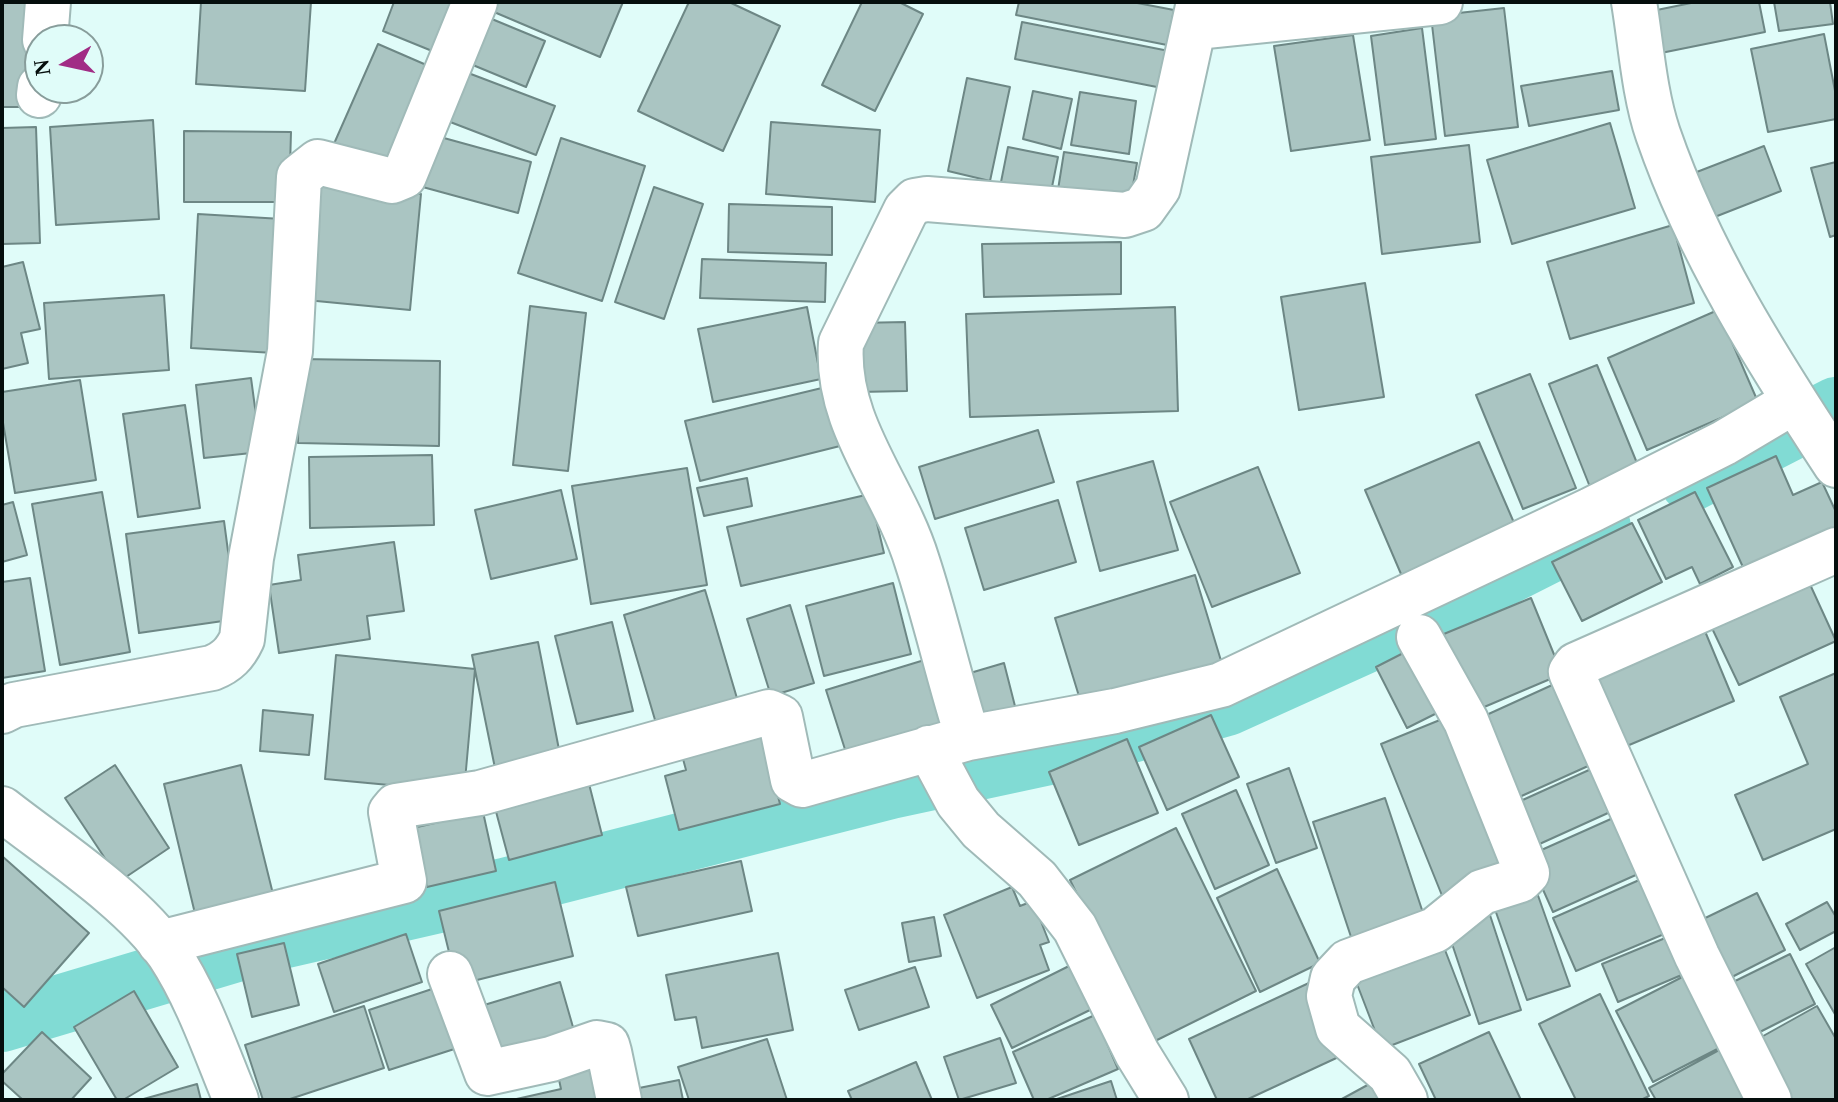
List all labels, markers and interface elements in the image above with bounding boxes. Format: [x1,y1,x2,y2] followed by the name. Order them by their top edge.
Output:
[24,24,104,104] north arrow
[28,58,55,77] text: N

